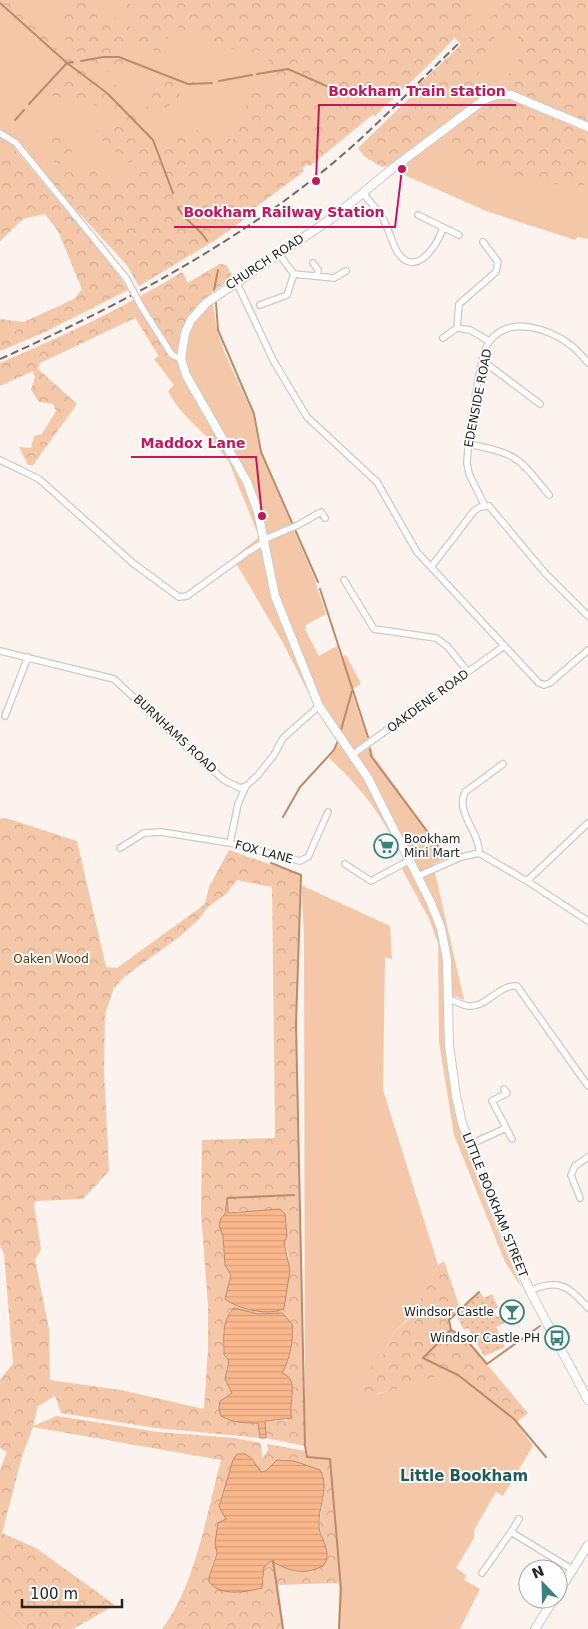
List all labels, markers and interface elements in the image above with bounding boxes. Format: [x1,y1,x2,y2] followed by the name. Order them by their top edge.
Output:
[319,76,516,105] callout: Bookham Train station
[328,83,506,99] text: Bookham Train station
[174,198,395,227] callout: Bookham Railway Station
[183,204,385,220] text: Bookham Railway Station
[223,232,307,292] street label: CHURCH ROAD
[462,347,494,449] street label: EDENSIDE ROAD
[131,428,256,457] callout: Maddox Lane
[141,435,245,451] text: Maddox Lane
[384,667,472,735] street label: OAKDENE ROAD
[131,692,219,776] street label: BURNHAMS ROAD
[404,832,461,860] place label: Bookham Mini Mart
[373,833,399,859] supermarket icon: Bookham Mini Mart
[234,838,294,866] street label: FOX LANE
[13,952,89,966] park label: Oaken Wood
[460,1131,531,1280] street label: LITTLE BOOKHAM STREET
[499,1299,525,1325] bar icon: Windsor Castle
[404,1305,494,1319] place label: Windsor Castle
[544,1325,570,1351] bus stop icon: Windsor Castle PH
[430,1331,540,1345] place label: Windsor Castle PH
[400,1467,528,1485] district label: Little Bookham
[518,1559,568,1609] north arrow
[529,1562,546,1582] text: N
[22,1576,122,1608] scale bar
[30,1585,78,1603] text: 100 m

